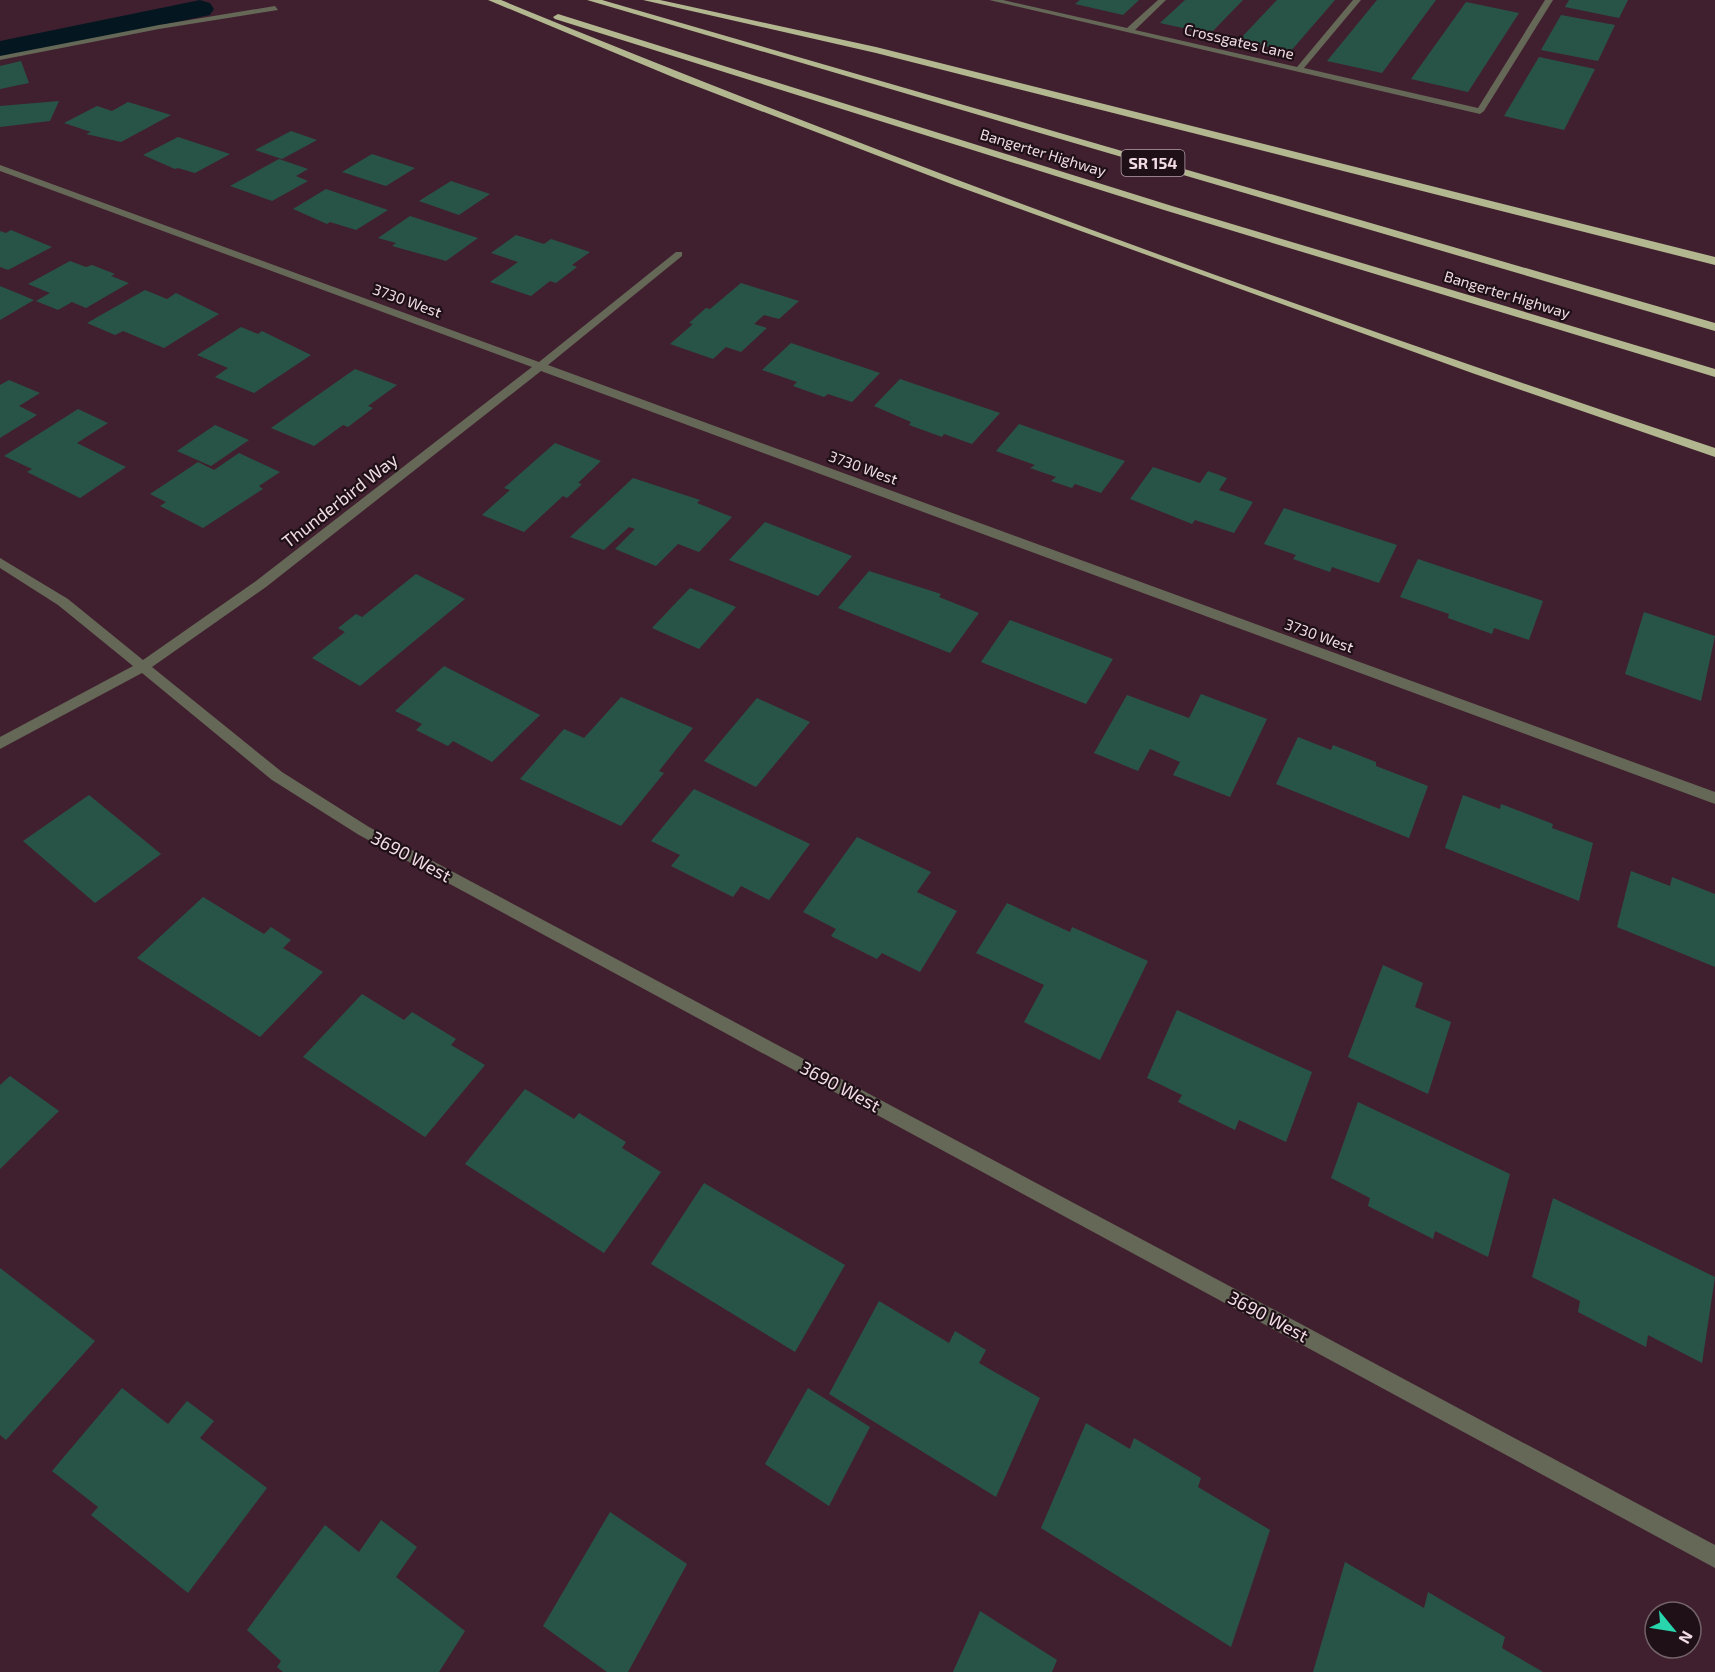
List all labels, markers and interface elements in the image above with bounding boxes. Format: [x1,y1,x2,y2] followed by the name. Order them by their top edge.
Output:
[1183,20,1296,62] street label: Crossgates Lane
[978,124,1109,180] street label: Bangerter Highway
[1122,150,1184,176] road number: SR 154
[1442,266,1573,322] street label: Bangerter Highway
[370,279,444,321] street label: 3730 West
[826,446,900,488] street label: 3730 West
[277,448,402,552] street label: Thunderbird Way
[1282,614,1356,656] street label: 3730 West
[368,826,455,886] street label: 3690 West
[797,1056,884,1116] street label: 3690 West
[1225,1286,1312,1346] street label: 3690 West
[1643,1600,1703,1660] north arrow
[1675,1628,1698,1648] text: N

